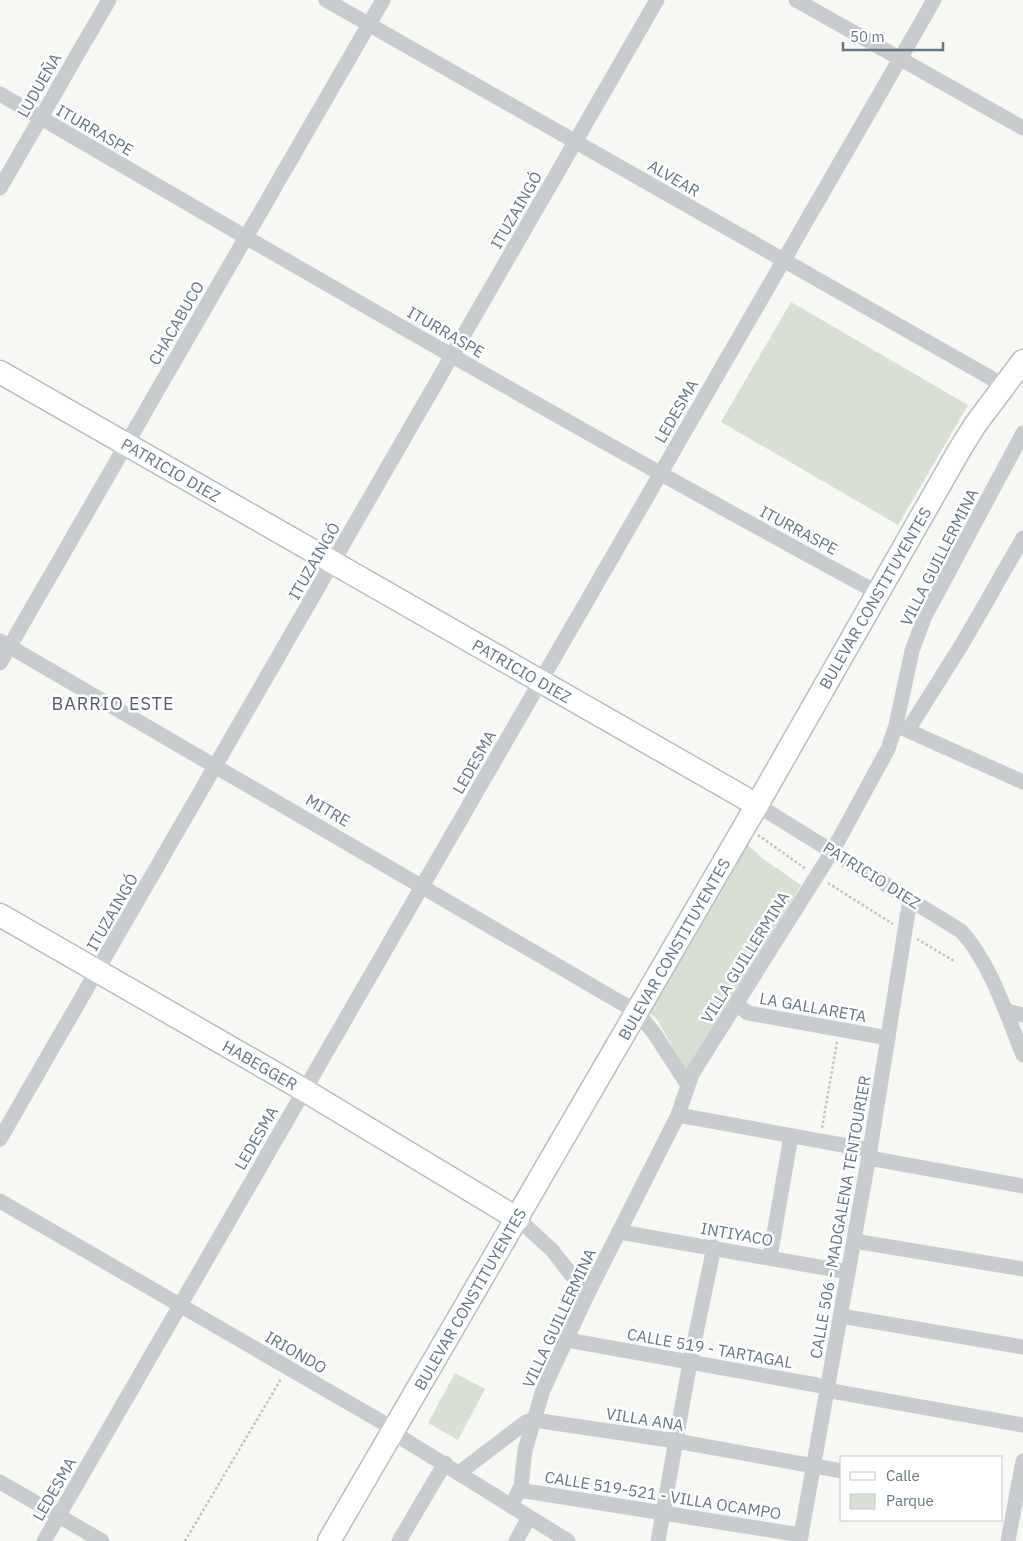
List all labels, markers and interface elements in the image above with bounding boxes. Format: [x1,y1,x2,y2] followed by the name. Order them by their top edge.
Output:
[843,20,943,52] scale bar
[850,27,885,46] text: 50 m
[13,49,65,121] street label: LUDUEÑA
[53,100,137,160] street label: ITURRASPE
[644,155,704,201] street label: ALVEAR
[485,167,546,252] street label: ITUZAINGÓ
[144,277,208,369] street label: CHACABUCO
[404,302,488,362] street label: ITURRASPE
[650,376,702,446] street label: LEDESMA
[118,434,224,506] street label: PATRICIO DIEZ
[896,485,982,629] street label: VILLA GUILLERMINA
[757,501,841,559] street label: ITURRASPE
[815,504,935,692] street label: BULEVAR CONSTITUYENTES
[283,518,344,603] street label: ITUZAINGÓ
[469,635,575,707] street label: PATRICIO DIEZ
[52,692,174,715] district label: BARRIO ESTE
[448,727,500,797] street label: LEDESMA
[302,789,354,831] street label: MITRE
[820,837,924,913] street label: PATRICIO DIEZ
[614,855,734,1043] street label: BULEVAR CONSTITUYENTES
[81,869,142,954] street label: ITUZAINGÓ
[696,887,794,1027] street label: VILLA GUILLERMINA
[758,988,868,1026] street label: LA GALLARETA
[219,1036,301,1094] street label: HABEGGER
[805,1074,875,1360] street label: CALLE 506 - MADGALENA TENTOURIER
[230,1103,282,1173] street label: LEDESMA
[410,1205,530,1393] street label: BULEVAR CONSTITUYENTES
[699,1218,775,1250] street label: INTIYACO
[518,1245,600,1391] street label: VILLA GUILLERMINA
[626,1324,794,1372] street label: CALLE 519 - TARTAGAL
[262,1326,330,1378] street label: IRIONDO
[605,1403,685,1435] street label: VILLA ANA
[28,1454,80,1524] street label: LEDESMA
[840,1456,1003,1521] legend
[543,1466,783,1524] street label: CALLE 519-521 - VILLA OCAMPO
[886,1466,920,1485] text: Calle
[886,1491,934,1510] text: Parque

